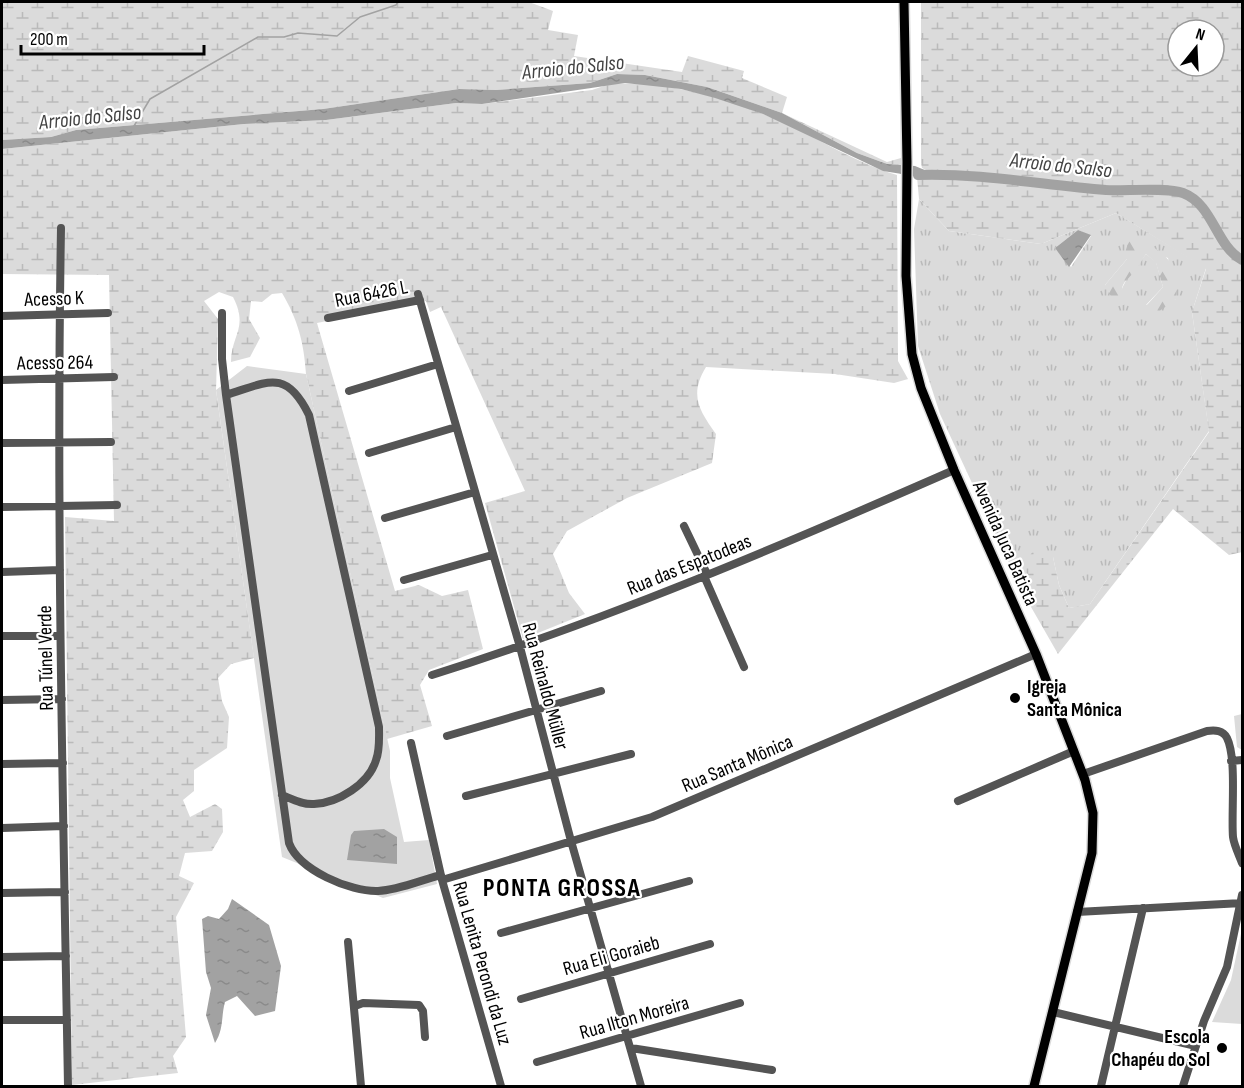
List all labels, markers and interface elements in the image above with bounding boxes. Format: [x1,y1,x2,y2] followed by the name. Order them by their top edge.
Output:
[21,18,204,56] scale bar
[1166,18,1226,78] north arrow
[1193,25,1207,46] text: N
[30,29,68,50] text: 200 m
[520,50,626,85] water label: Arroio do Salso
[37,100,143,135] water label: Arroio do Salso
[1008,148,1114,183] water label: Arroio do Salso
[333,275,410,313] street label: Rua 6426 L
[23,286,84,312] street label: Acesso K
[16,350,93,376] street label: Acesso 264
[966,476,1043,609] street label: Avenida Juca Batista
[624,529,755,601] street label: Rua das Espatodeas
[33,605,59,711] street label: Rua Túnel Verde
[517,620,574,753] street label: Rua Reinaldo Müller
[1027,675,1122,722] place label: Igreja Santa Mônica
[1008,691,1022,705] marker: Igreja Santa Mônica
[678,730,796,798] street label: Rua Santa Mônica
[483,873,641,904] district label: PONTA GROSSA
[447,879,517,1048] street label: Rua Lenita Perondi da Luz
[560,931,662,981] street label: Rua Eli Goraieb
[577,991,692,1045] street label: Rua Ilton Moreira
[1111,1025,1210,1072] place label: Escola Chapéu do Sol
[1215,1041,1229,1055] marker: Escola Chapéu do Sol

